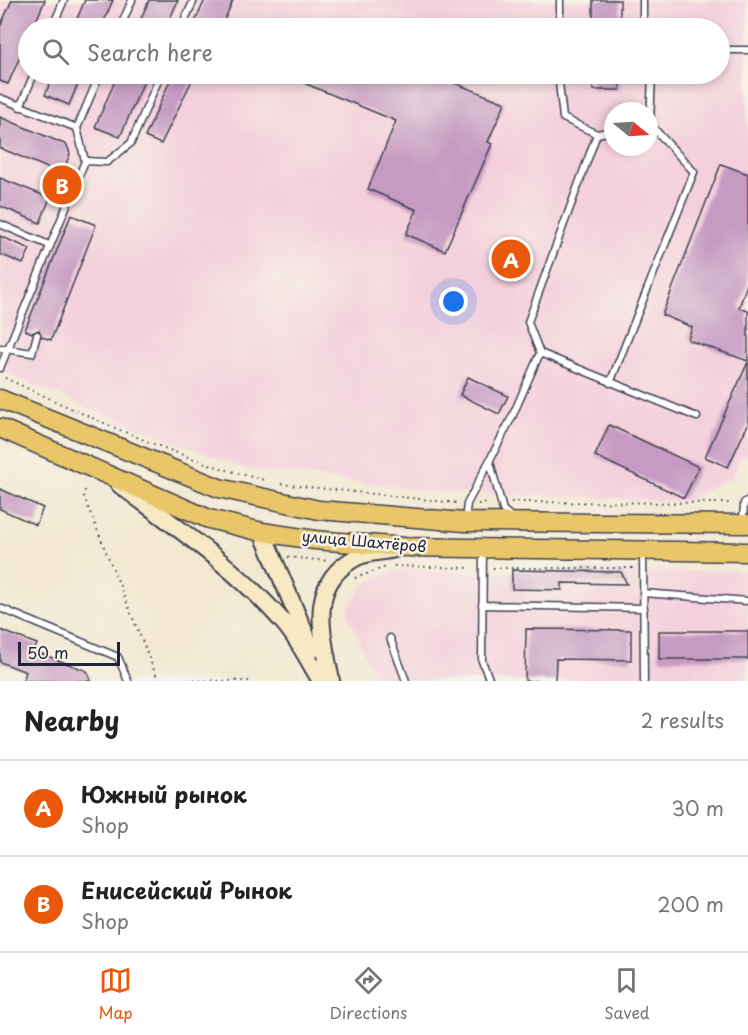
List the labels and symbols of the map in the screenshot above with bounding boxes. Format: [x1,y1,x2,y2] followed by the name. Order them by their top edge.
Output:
[604,102,658,156] north arrow
[42,162,82,207] pin: B
[492,236,530,282] pin: A
[439,287,468,316] your location
[301,524,427,557] street label: улица Шахтёров
[18,639,120,666] scale bar

